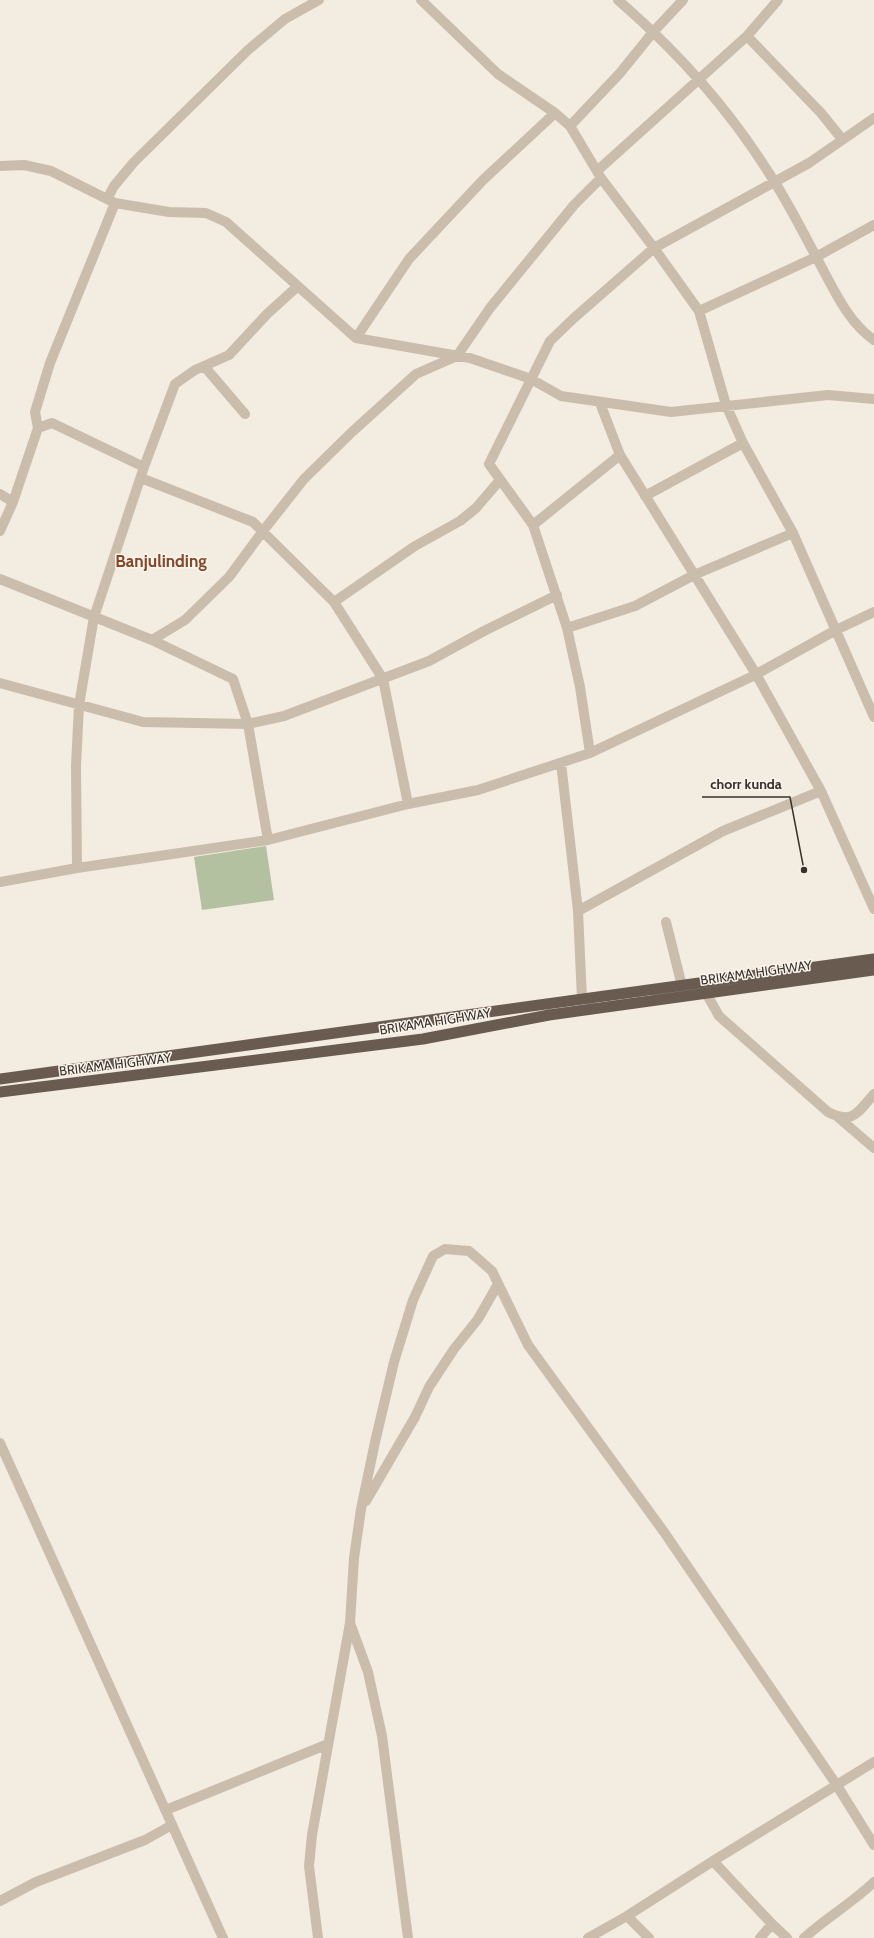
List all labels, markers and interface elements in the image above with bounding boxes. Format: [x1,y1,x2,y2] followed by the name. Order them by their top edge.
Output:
[115,551,207,571] district label: Banjulinding
[702,771,790,797] callout: chorr kunda
[710,775,782,793] text: chorr kunda
[699,956,813,988] street label: BRIKAMA HIGHWAY
[378,1004,492,1038] street label: BRIKAMA HIGHWAY
[58,1049,172,1079] street label: BRIKAMA HIGHWAY

